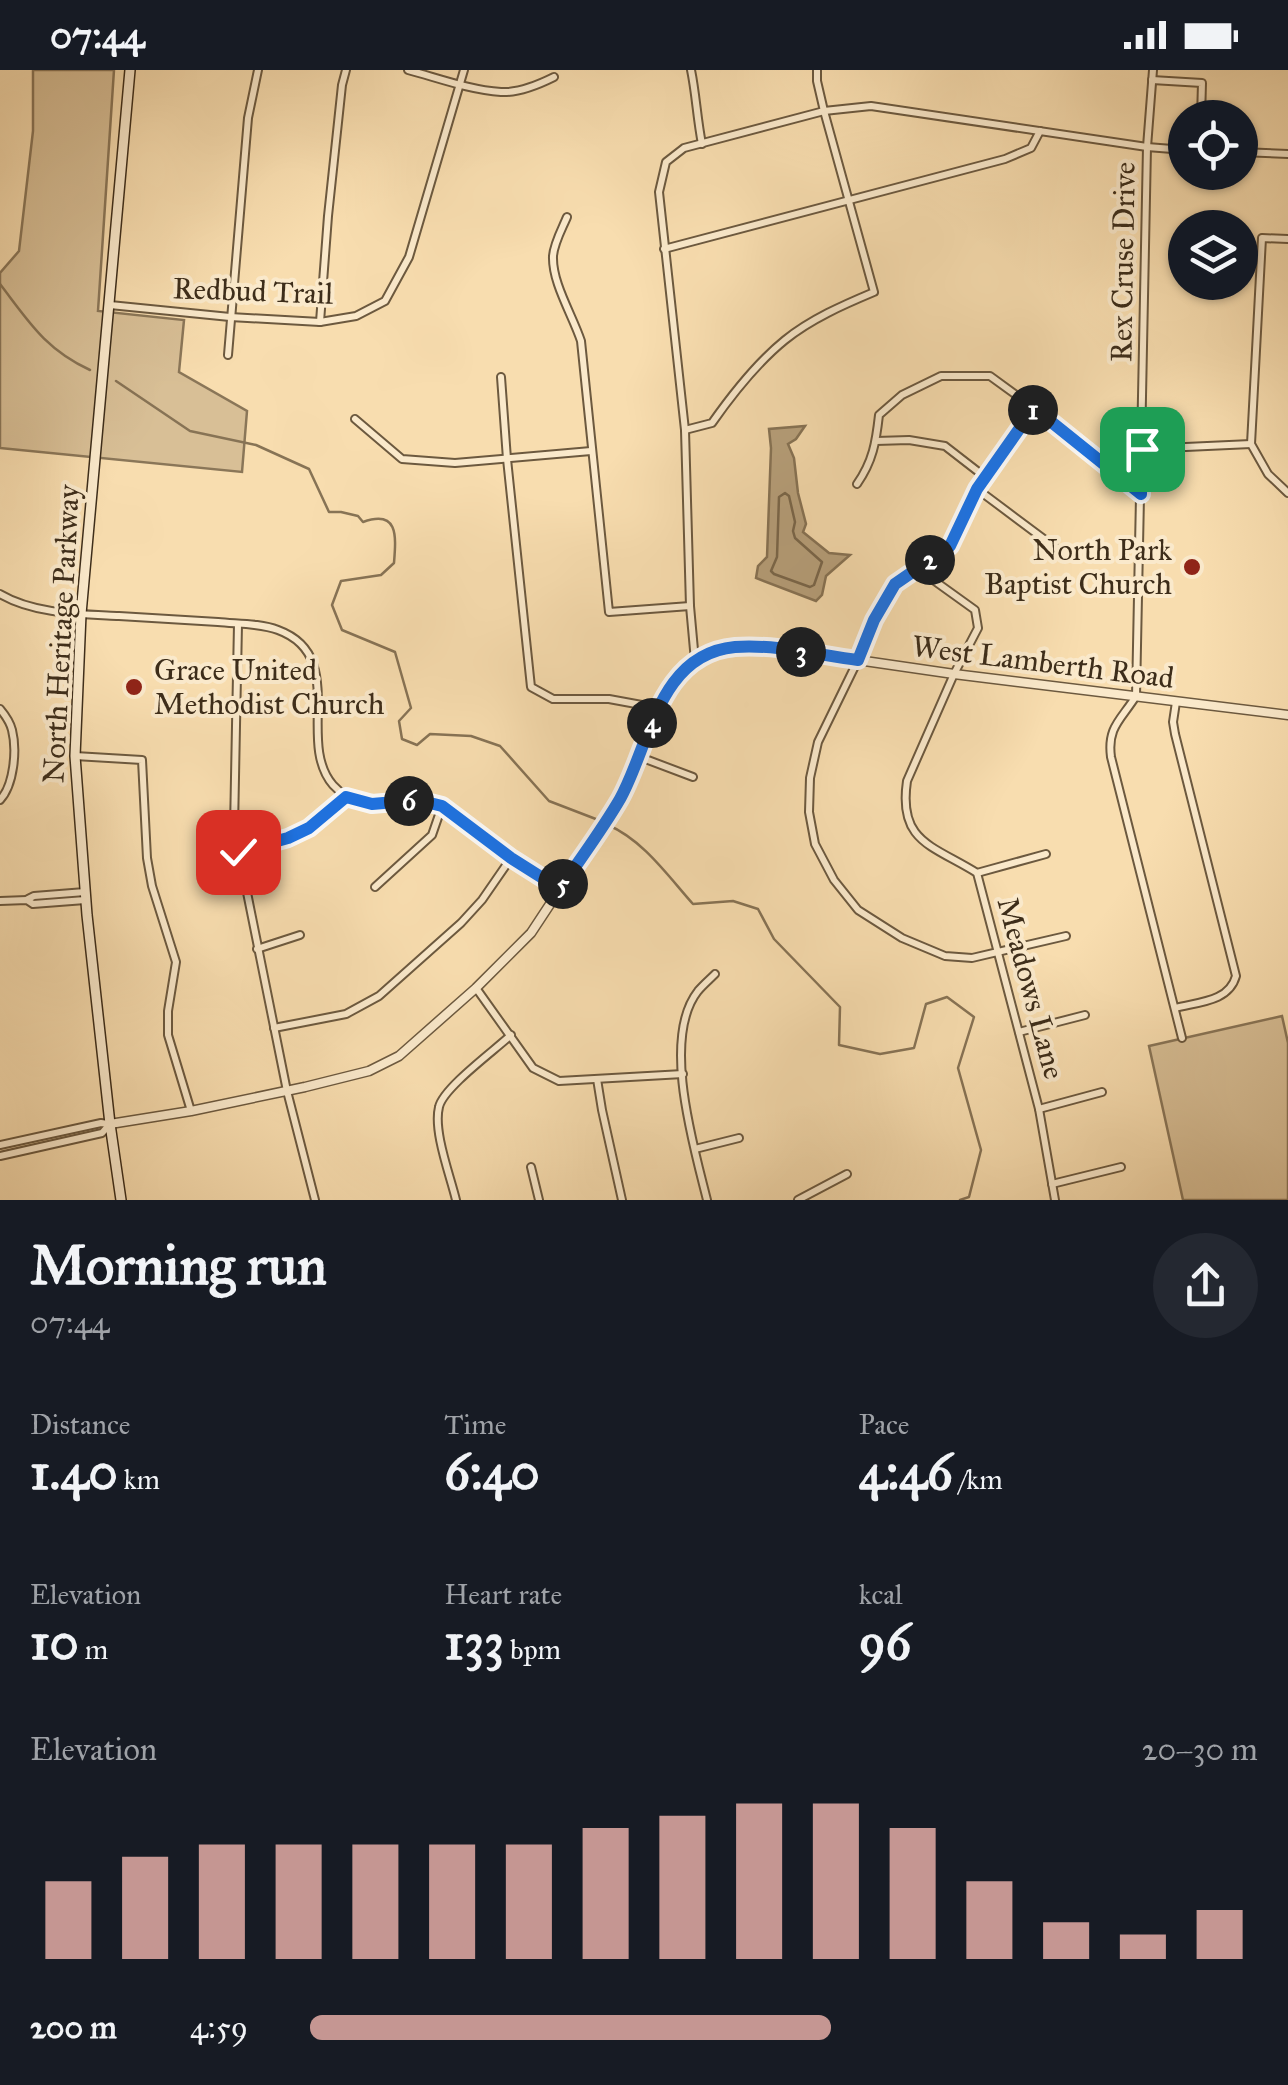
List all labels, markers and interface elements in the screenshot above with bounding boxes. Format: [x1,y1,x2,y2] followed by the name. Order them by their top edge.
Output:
[50,12,144,58] text: 07:44
[1168,100,1258,300] map controls
[1168,100,1258,190] button: locate
[1103,162,1143,362] street label: Rex Cruse Drive
[1168,210,1258,300] button: layers
[172,270,335,312] street label: Redbud Trail
[1008,385,1058,435] pin: 1
[1027,392,1039,427] text: 1
[1100,407,1185,492] pin
[1115,422,1170,477] icon: arrive
[35,483,87,784] street label: North Heritage Parkway
[984,532,1172,602] place label: North Park Baptist Church
[905,535,955,585] pin: 2
[923,542,937,577] text: 2
[1181,556,1203,578] marker: North Park Baptist Church
[776,627,826,677] pin: 3
[910,628,1176,696] street label: West Lamberth Road
[795,634,807,669] text: 3
[154,652,385,722] place label: Grace United Methodist Church
[123,676,145,698] marker: Grace United Methodist Church
[627,698,677,748] pin: 4
[644,705,660,740] text: 4
[384,776,434,826] pin: 6
[402,783,416,818] text: 6
[196,810,281,895] pin
[211,825,266,880] icon: check
[538,859,588,909] pin: 5
[556,866,570,901] text: 5
[989,893,1073,1083] street label: Meadows Lane
[30,1232,327,1299] text: Morning run
[1153,1233,1258,1338] button: share
[30,1303,109,1342] text: 07:44
[30,1407,130,1442] text: Distance
[444,1407,506,1442] text: Time
[859,1407,909,1442] text: Pace
[30,1442,118,1503] text: 1.40
[444,1442,540,1503] text: 6:40
[859,1442,953,1503] text: 4:46
[118,1462,160,1497] text: km
[953,1462,1003,1497] text: /km
[30,1577,141,1612] text: Elevation
[444,1577,562,1612] text: Heart rate
[859,1577,903,1612] text: kcal
[30,1612,79,1673] text: 10
[444,1612,504,1673] text: 133
[859,1612,911,1673] text: 96
[79,1632,108,1667] text: m
[504,1632,561,1667] text: bpm
[30,1730,157,1769] text: Elevation
[1142,1730,1258,1769] text: 20–30 m
[30,2008,117,2047] text: 200 m
[190,2008,248,2047] text: 4:59

